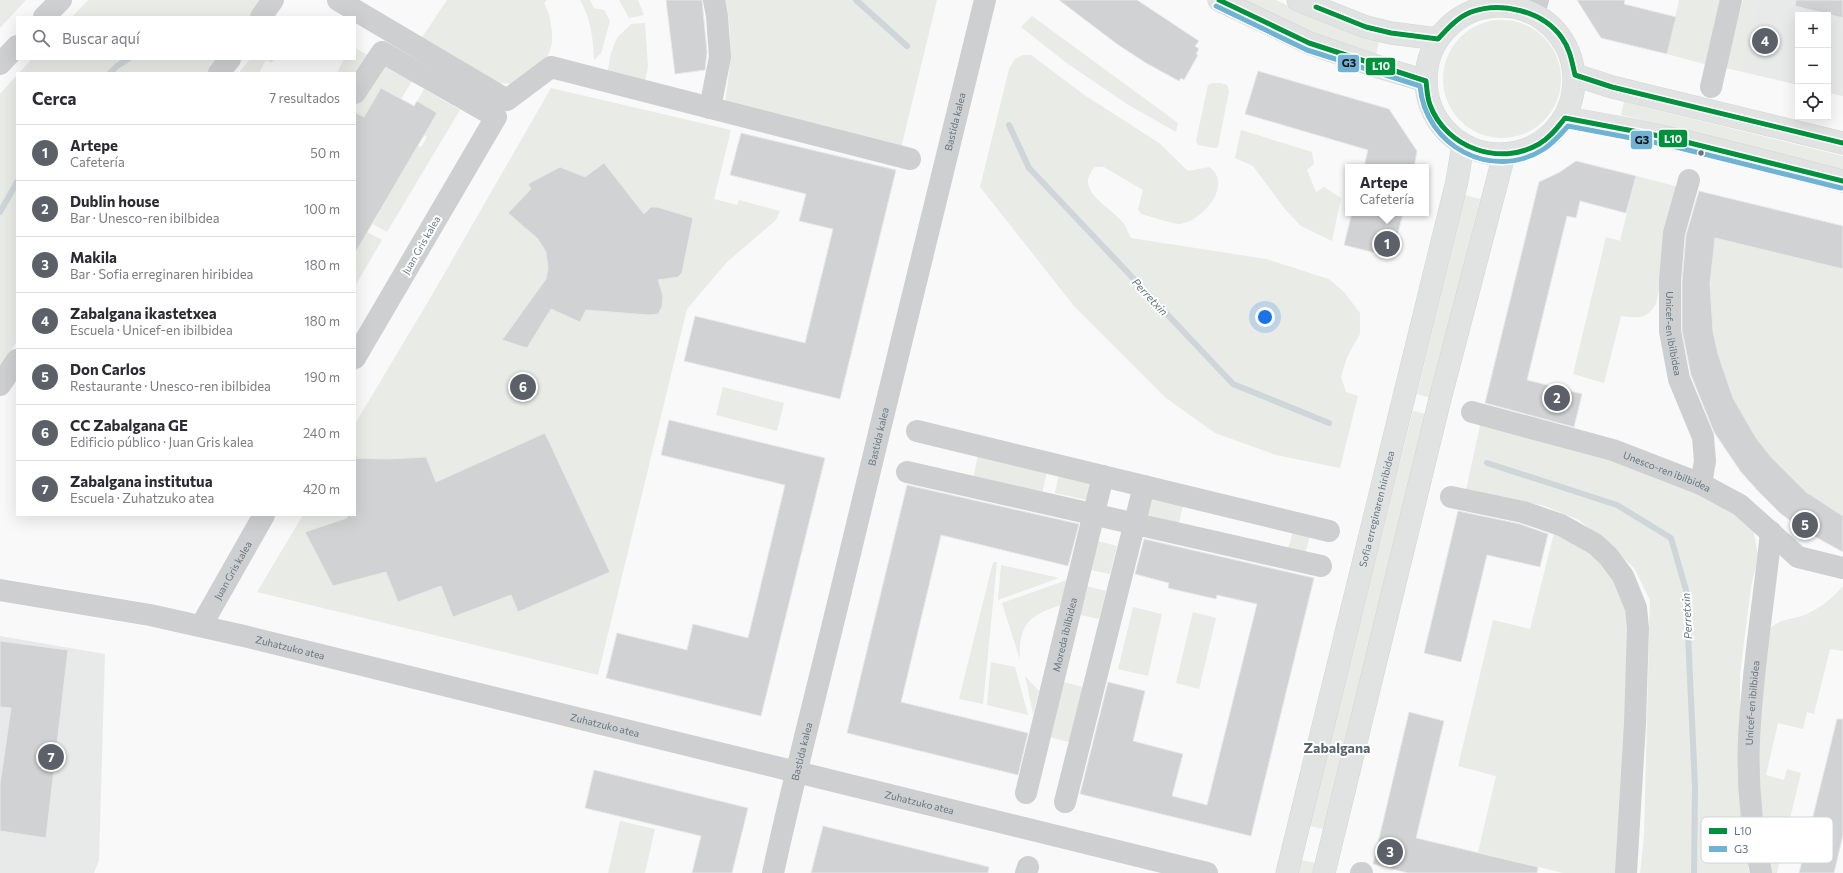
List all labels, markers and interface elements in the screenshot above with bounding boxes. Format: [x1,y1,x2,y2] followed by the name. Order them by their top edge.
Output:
[1795,12,1831,120] map controls
[1795,12,1831,48] button: +
[16,16,356,60] search box
[1752,26,1778,56] pin: 4
[30,27,52,49] icon: search
[62,29,140,47] text: Buscar aquí
[1795,48,1831,84] button: −
[1337,54,1360,73] line badge: G3
[1342,56,1356,69] text: G3
[1365,57,1396,76] line badge: L10
[1372,59,1390,72] text: L10
[1795,84,1831,120] button: locate
[32,88,77,109] text: Cerca
[269,90,340,106] text: 7 resultados
[942,91,968,152] street label: Bastida kalea
[1658,129,1688,148] line badge: L10
[1630,130,1653,150] line badge: G3
[1664,132,1682,145] text: L10
[1635,133,1649,146] text: G3
[70,136,118,154] text: Artepe
[42,145,48,161] text: 1
[310,145,340,161] text: 50 m
[1696,148,1706,158] unlabelled marker
[70,154,125,170] text: Cafetería
[1345,164,1429,216] popup
[1360,173,1408,191] text: Artepe
[1360,191,1414,207] text: Cafetería
[70,192,159,210] text: Dublin house
[41,201,49,217] text: 2
[304,201,340,217] text: 100 m
[70,210,219,226] text: Bar · Unesco-ren ibilbidea
[399,214,443,276] street label: Juan Gris kalea
[1374,229,1400,259] pin: 1
[70,248,117,266] text: Makila
[41,257,49,273] text: 3
[304,257,340,273] text: 180 m
[70,266,253,282] text: Bar · Sofia erreginaren hiribidea
[1130,275,1171,318] water label: Perretxin
[1664,291,1684,377] street label: Unicef-en ibilbidea
[70,304,217,322] text: Zabalgana ikastetxea
[1255,307,1275,327] your location
[41,313,49,329] text: 4
[304,313,340,329] text: 180 m
[70,322,233,338] text: Escuela · Unicef-en ibilbidea
[70,360,146,378] text: Don Carlos
[41,369,49,385] text: 5
[304,369,340,385] text: 190 m
[510,372,536,402] pin: 6
[70,378,271,394] text: Restaurante · Unesco-ren ibilbidea
[1544,383,1570,413] pin: 2
[865,406,891,467] street label: Bastida kalea
[70,416,188,434] text: CC Zabalgana GE
[41,425,49,441] text: 6
[303,425,340,441] text: 240 m
[70,434,254,450] text: Edificio público · Juan Gris kalea
[1621,448,1713,494] street label: Unesco-ren ibilbidea
[1356,449,1397,568] street label: Sofia erreginaren hiribidea
[70,472,213,490] text: Zabalgana institutua
[41,481,49,497] text: 7
[303,481,340,497] text: 420 m
[70,490,214,506] text: Escuela · Zuhatzuko atea
[1792,510,1818,540] pin: 5
[211,539,254,602] street label: Juan Gris kalea
[1679,593,1694,640] water label: Perretxin
[1050,596,1079,673] street label: Moreda ibilbidea
[254,633,326,662] street label: Zuhatzuko atea
[1743,660,1762,746] street label: Unicef-en ibilbidea
[569,711,641,739] street label: Zuhatzuko atea
[789,721,814,782] street label: Bastida kalea
[1304,739,1370,756] district label: Zabalgana
[38,742,64,772] pin: 7
[884,788,955,817] street label: Zuhatzuko atea
[1701,817,1833,863] legend
[1734,824,1752,837] text: L10
[1377,837,1403,867] pin: 3
[1734,842,1748,855] text: G3

